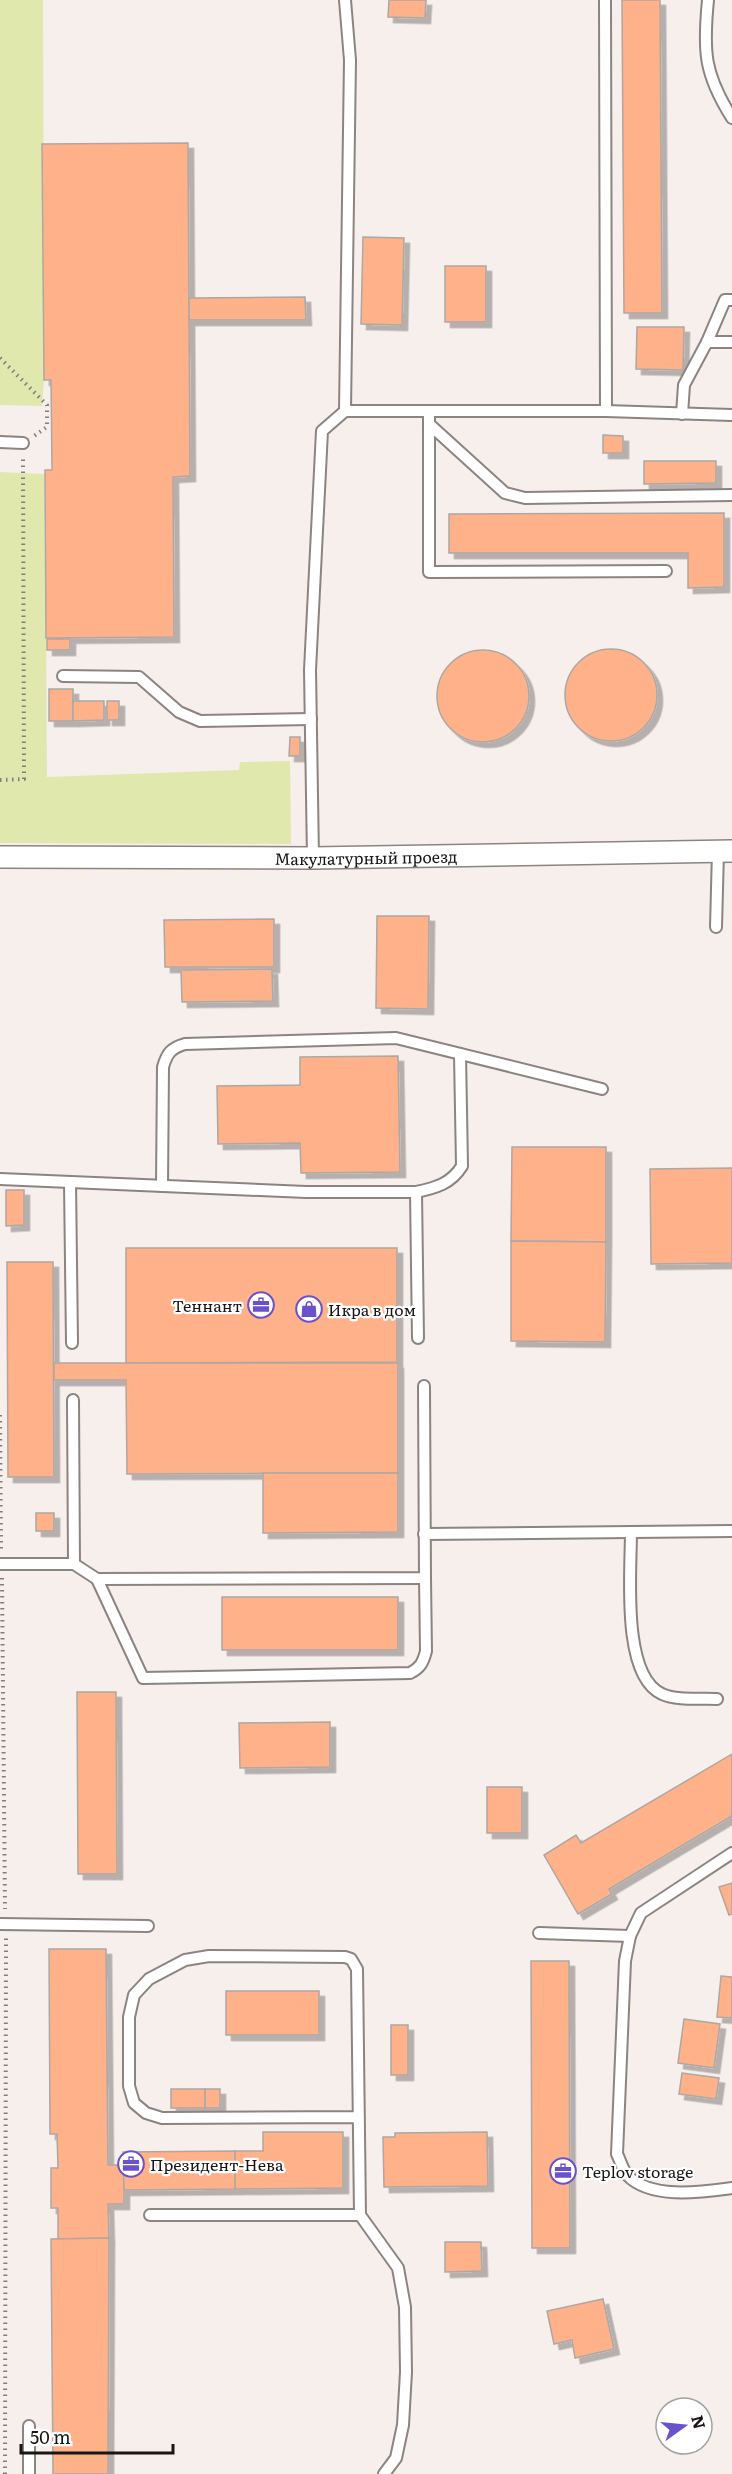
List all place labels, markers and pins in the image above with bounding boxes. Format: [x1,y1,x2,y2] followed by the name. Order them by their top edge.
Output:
[246,1290,276,1320] office icon: Теннант
[172,1293,242,1317] place label: Теннант
[294,1294,324,1324] shop icon: Икра в дом
[328,1297,416,1321] place label: Икра в дом
[116,2149,146,2179] office icon: Президент-Нева
[150,2152,284,2176] place label: Президент-Нева
[548,2156,578,2186] office icon: Teplov storage
[582,2159,693,2183] place label: Teplov storage

